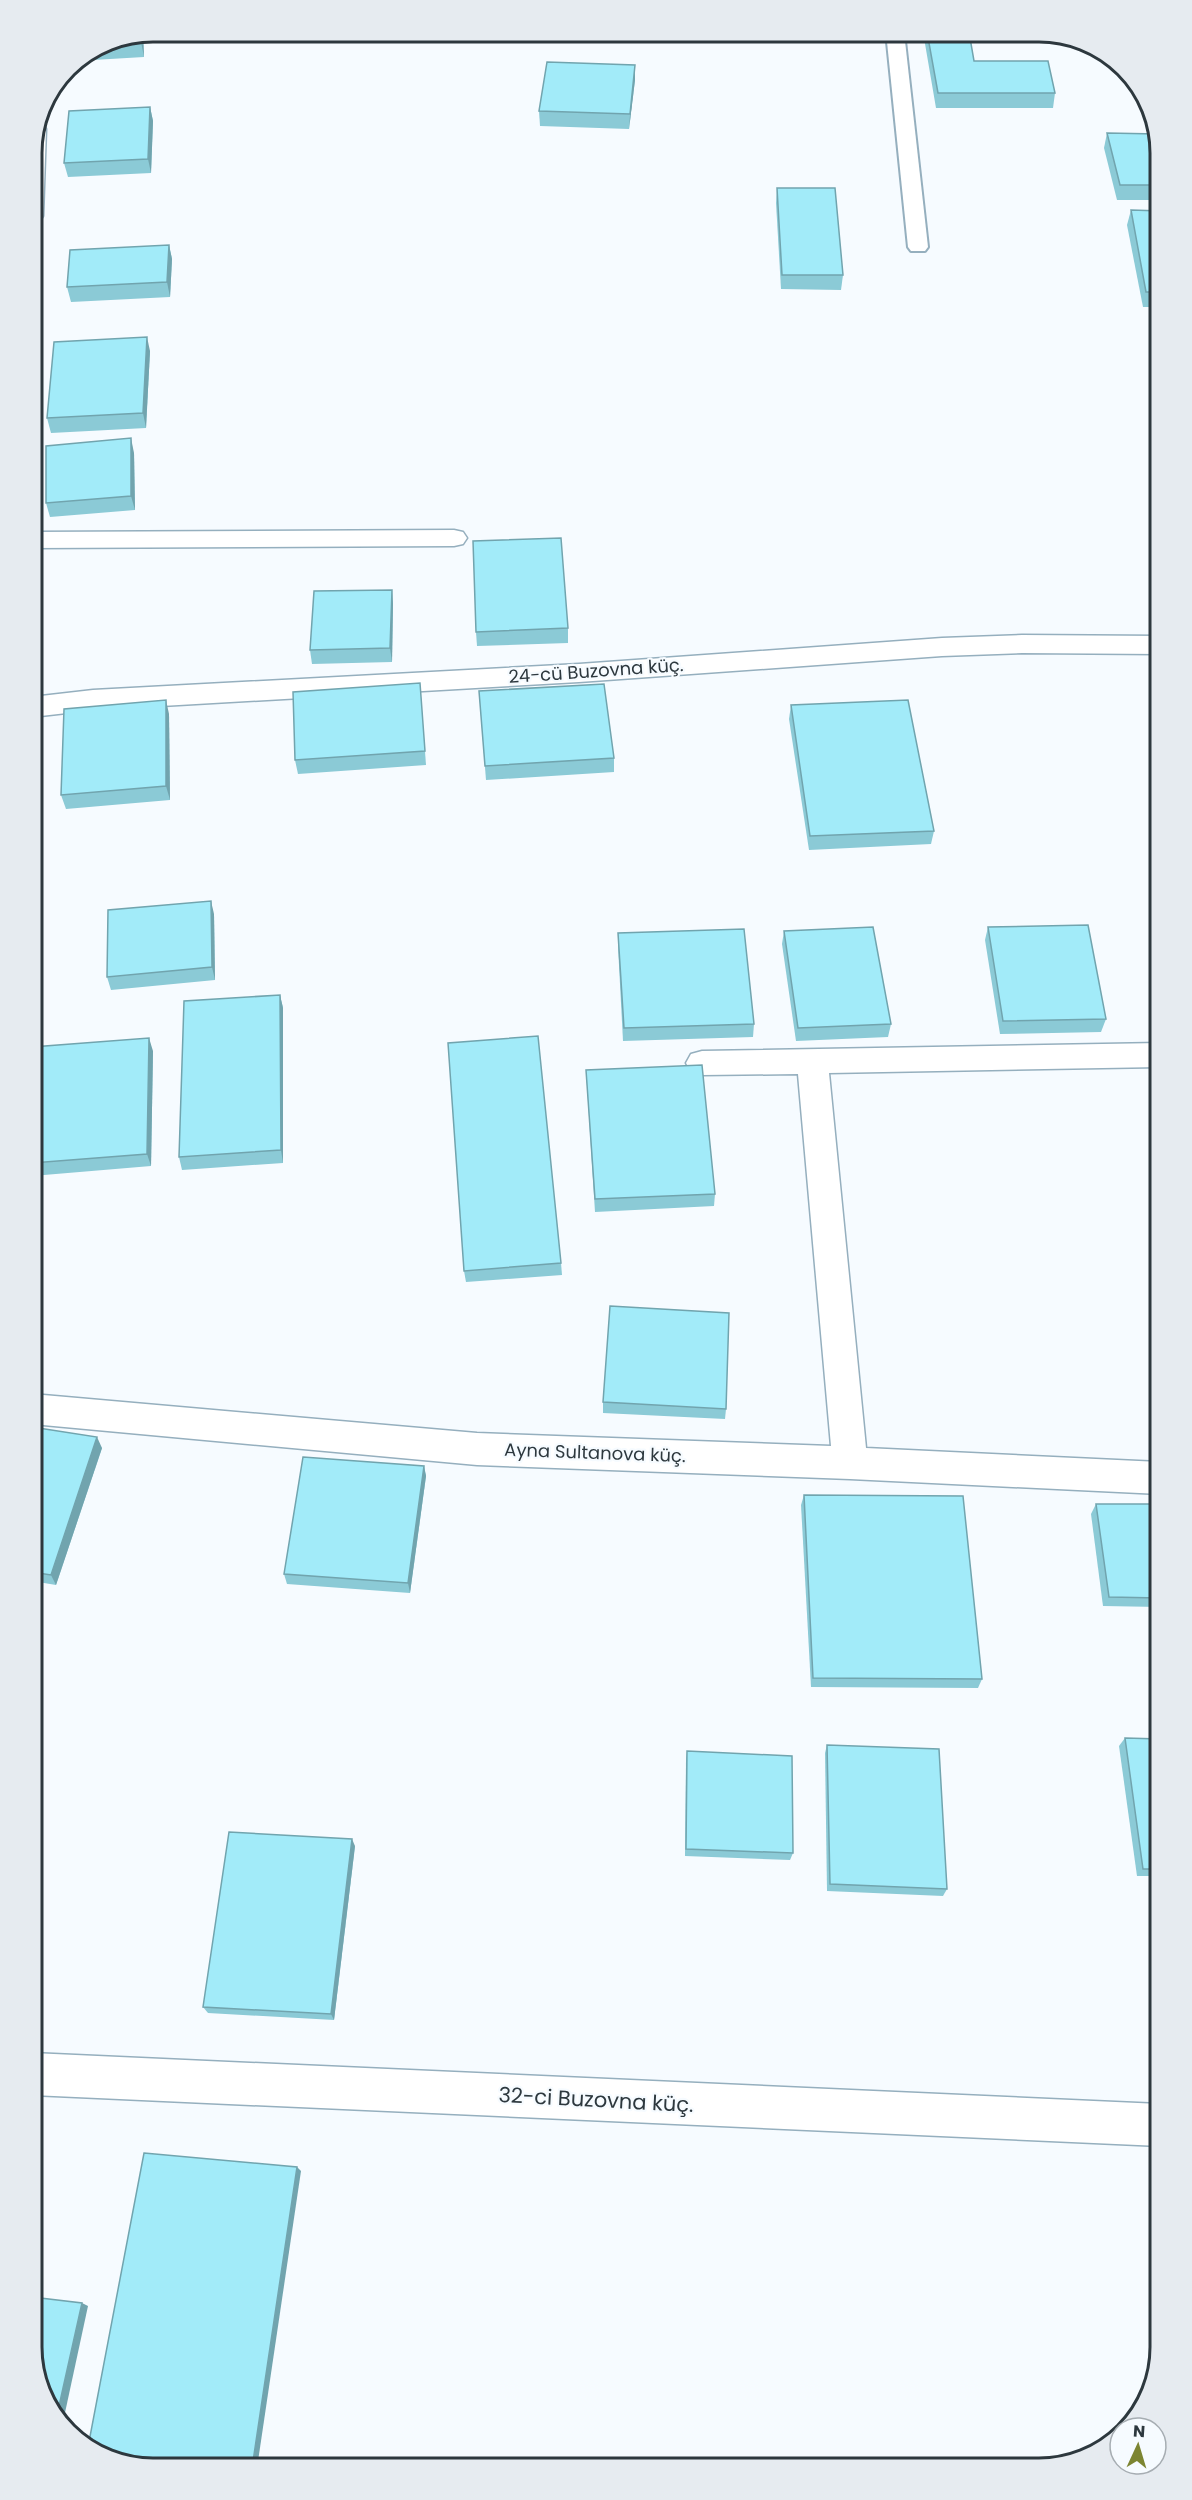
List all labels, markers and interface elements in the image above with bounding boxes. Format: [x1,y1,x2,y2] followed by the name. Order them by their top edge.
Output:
[508,652,684,689] street label: 24-cü Buzovna küç.
[504,1437,686,1468] street label: Ayna Sultanova küç.
[498,2080,694,2119] street label: 32-ci Buzovna küç.
[1108,2416,1168,2476] north arrow
[1132,2420,1146,2443] text: N

